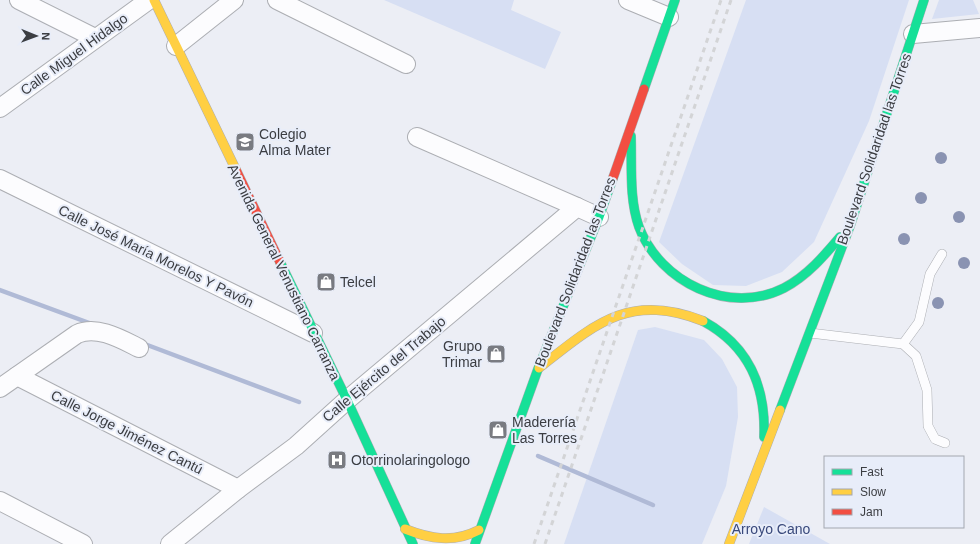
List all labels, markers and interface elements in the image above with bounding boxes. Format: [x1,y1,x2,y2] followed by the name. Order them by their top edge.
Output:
[17,10,131,98] street label: Calle Miguel Hidalgo
[16,16,56,56] north arrow
[40,32,52,40] text: N
[834,51,914,247] street label: Boulevard Solidaridad las Torres
[259,126,331,158] place label: Colegio Alma Mater
[234,131,256,153] school or university icon: Colegio Alma Mater
[224,161,344,383] street label: Avenida General Venustiano Carranza
[531,175,619,369] street label: Boulevard Solidaridad las Torres
[56,202,256,310] street label: Calle José María Morelos Y Pavón
[315,271,337,293] shop icon: Telcel
[340,274,376,290] place label: Telcel
[319,313,449,425] street label: Calle Ejército del Trabajo
[442,338,482,370] place label: Grupo Trimar
[485,343,507,365] shop icon: Grupo Trimar
[48,387,206,477] street label: Calle Jorge Jiménez Cantú
[512,414,577,446] place label: Maderería Las Torres
[487,419,509,441] shop icon: Maderería Las Torres
[326,449,348,471] hospital icon: Otorrinolaringologo
[351,452,470,468] place label: Otorrinolaringologo
[824,456,964,528] legend
[860,465,884,479] text: Fast
[860,485,886,499] text: Slow
[860,505,883,519] text: Jam
[732,521,811,537] park label: Arroyo Cano

